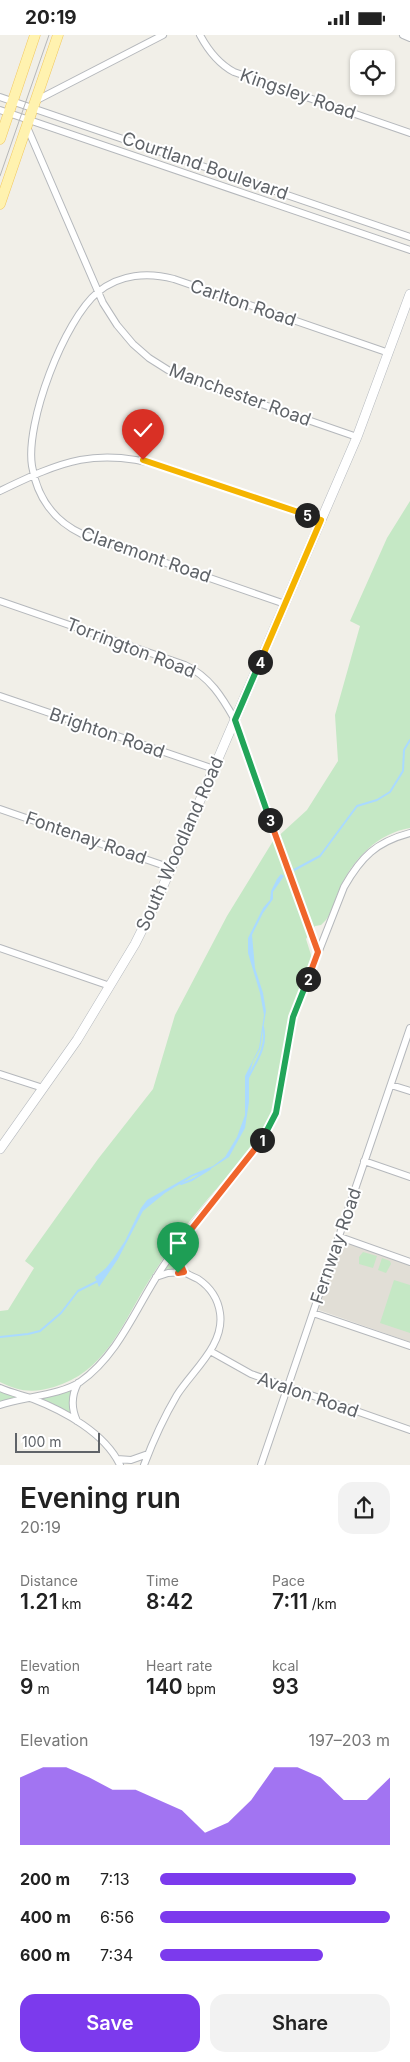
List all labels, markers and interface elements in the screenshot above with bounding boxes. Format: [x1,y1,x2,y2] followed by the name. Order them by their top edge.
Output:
[25,6,77,29] text: 20:19
[350,50,395,95] map controls
[350,50,395,95] button: locate
[238,64,359,123] street label: Kingsley Road
[119,127,291,204] street label: Courtland Boulevard
[187,275,299,330] street label: Carlton Road
[166,359,314,430] street label: Manchester Road
[122,409,164,460] pin
[129,416,157,444] icon: check
[294,503,320,527] pin: 5
[303,507,312,524] text: 5
[78,522,214,587] street label: Claremont Road
[64,613,199,682] street label: Torrington Road
[248,649,272,675] pin: 4
[256,654,265,671] text: 4
[47,703,168,762] street label: Brighton Road
[132,753,227,934] street label: South Woodland Road
[23,807,149,868] street label: Fontenay Road
[258,807,282,833] pin: 3
[266,812,275,829] text: 3
[296,967,320,991] pin: 2
[304,971,313,988] text: 2
[250,1127,274,1153] pin: 1
[259,1132,266,1149] text: 1
[306,1185,365,1307] street label: Fernway Road
[157,1222,199,1273] pin
[164,1229,192,1257] icon: arrive
[255,1367,362,1422] street label: Avalon Road
[15,1429,100,1453] scale bar
[22,1433,62,1450] text: 100 m
[20,1481,181,1515] text: Evening run
[338,1482,390,1534] button: share
[20,1517,61,1537] text: 20:19
[20,1572,78,1589] text: Distance
[146,1572,179,1589] text: Time
[272,1572,305,1589] text: Pace
[20,1589,58,1614] text: 1.21
[146,1589,193,1614] text: 8:42
[272,1589,308,1614] text: 7:11
[58,1595,81,1612] text: km
[308,1595,337,1612] text: /km
[20,1657,80,1674] text: Elevation
[146,1657,212,1674] text: Heart rate
[272,1657,299,1674] text: kcal
[20,1674,33,1699] text: 9
[146,1674,183,1699] text: 140
[272,1674,299,1699] text: 93
[33,1680,50,1697] text: m
[183,1680,216,1697] text: bpm
[20,1730,89,1750] text: Elevation
[309,1730,390,1750] text: 197–203 m
[20,1869,70,1889] text: 200 m
[100,1869,130,1889] text: 7:13
[20,1907,71,1927] text: 400 m
[100,1907,134,1927] text: 6:56
[20,1945,70,1965] text: 600 m
[100,1945,133,1965] text: 7:34
[20,1994,200,2052] button: Save
[210,1994,390,2052] button: Share

